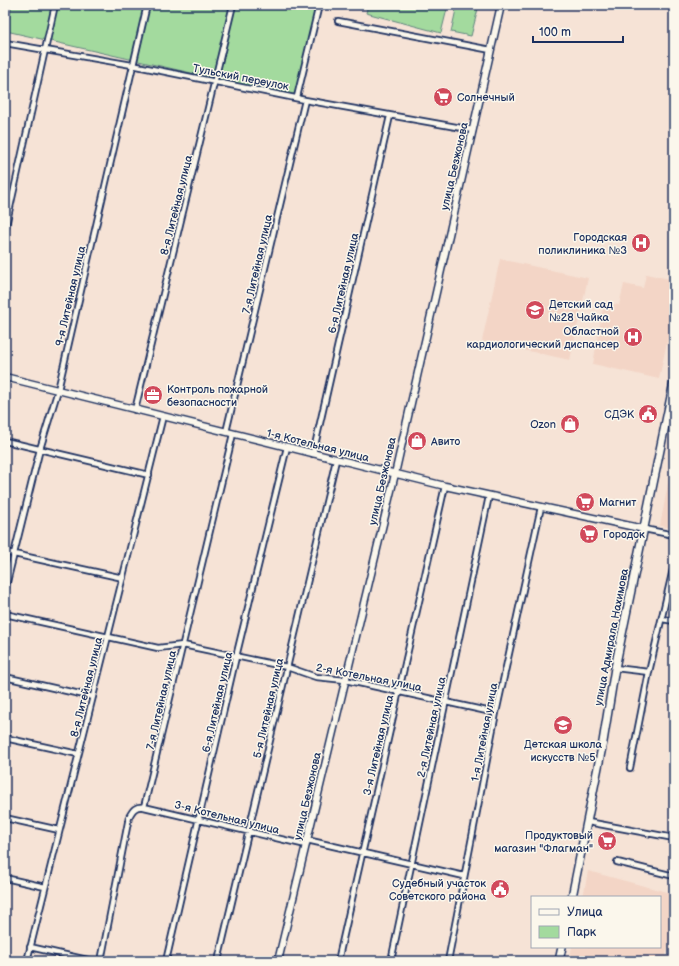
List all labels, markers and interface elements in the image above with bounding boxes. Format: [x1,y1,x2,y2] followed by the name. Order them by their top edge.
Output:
[533,18,623,44] scale bar
[539,25,571,40] text: 100 m
[192,62,290,93] street label: Тульский переулок
[432,86,454,108] supermarket icon: Солнечный
[457,91,515,104] place label: Солнечный
[438,120,471,211] street label: улица Безжонова
[158,153,195,256] street label: 8-я Литейная улица
[240,213,275,315] street label: 7-я Литейная улица
[326,231,361,335] street label: 6-я Литейная улица
[538,231,627,257] place label: Городская поликлиника №3
[630,232,652,254] hospital icon: Городская поликлиника №3
[53,244,88,347] street label: 9-я Литейная улица
[549,298,613,324] place label: Детский сад №28 Чайка
[524,299,546,321] school or university icon: Детский сад №28 Чайка
[467,325,620,351] place label: Областной кардиологический диспансер
[622,326,644,348] hospital icon: Областной кардиологический диспансер
[167,383,268,409] place label: Контроль пожарной безопасности
[142,384,164,406] office icon: Контроль пожарной безопасности
[637,403,659,425] public building icon: СДЭК
[604,408,635,421] place label: СДЭК
[559,413,581,435] shop icon: Ozon
[530,418,556,431] place label: Ozon
[265,426,371,465] street label: 1-я Котельная улица
[406,430,428,452] shop icon: Авито
[366,435,399,526] street label: улица Безжонова
[430,435,460,448] place label: Авито
[574,491,596,513] supermarket icon: Магнит
[599,496,636,509] place label: Магнит
[578,523,600,545] supermarket icon: Городок
[603,528,645,541] place label: Городок
[592,567,631,707] street label: улица Адмирала Нахимова
[68,635,105,738] street label: 8-я Литейная улица
[144,649,179,751] street label: 7-я Литейная улица
[200,650,235,754] street label: 6-я Литейная улица
[251,656,286,759] street label: 5-я Литейная улица
[315,661,423,694] street label: 2-я Котельная улица
[414,675,449,779] street label: 2-я Литейная улица
[469,681,501,783] street label: 1-я Литейная улица
[361,693,396,797] street label: 3-я Литейная улица
[552,714,574,736] school or university icon: Детская школа искусств №5
[524,738,602,764] place label: Детская школа искусств №5
[291,750,324,841] street label: улица Безжонова
[173,798,281,837] street label: 3-я Котельная улица
[494,829,593,855] place label: Продуктовый магазин "Флагман"
[596,830,618,852] supermarket icon: Продуктовый магазин "Флагман"
[389,877,486,903] place label: Судебный участок Советского района
[489,878,511,900] public building icon: Судебный участок Советского района
[531,896,661,948] legend
[567,905,603,920] text: Улица
[567,925,597,940] text: Парк

